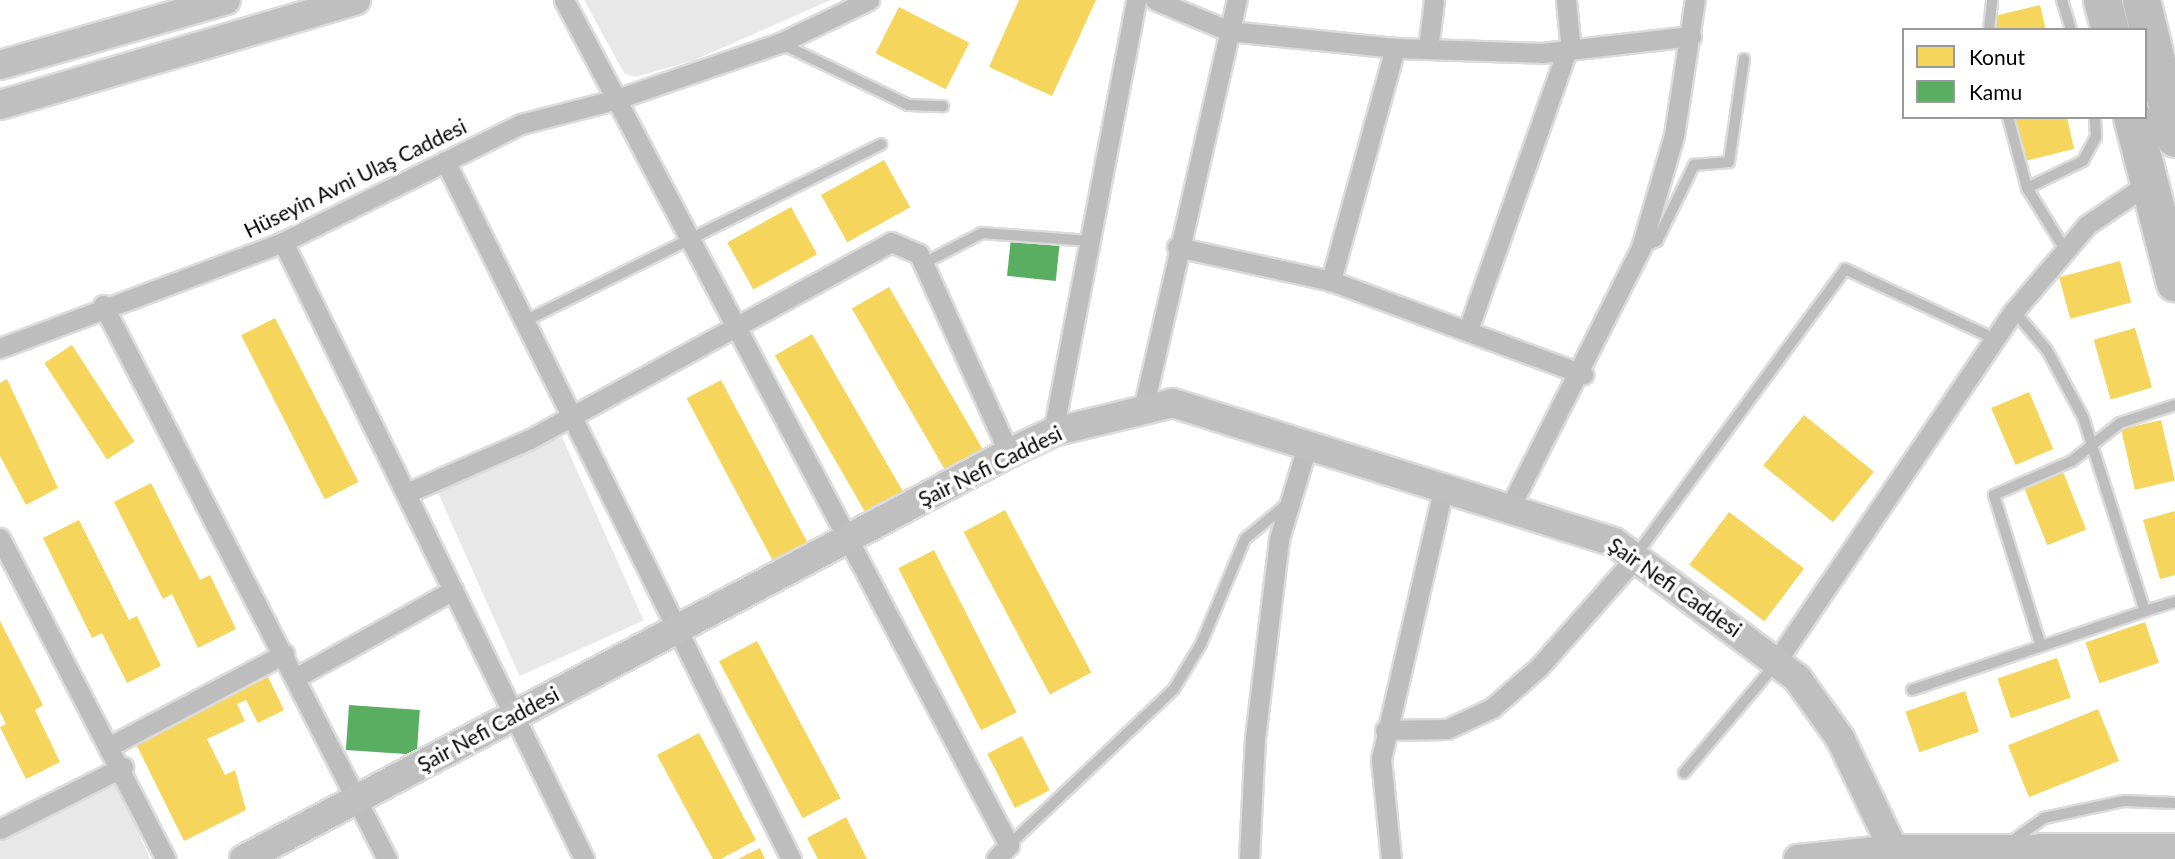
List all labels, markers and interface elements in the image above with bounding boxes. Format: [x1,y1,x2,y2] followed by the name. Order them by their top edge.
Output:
[1902,28,2147,119] legend
[1969,44,2025,69] text: Konut
[1969,79,2022,104] text: Kamu
[239,113,471,243] street label: Hüseyin Avni Ulaş Caddesi
[914,420,1066,512] street label: Şair Nefi Caddesi
[1603,532,1747,642] street label: Şair Nefi Caddesi
[413,681,563,777] street label: Şair Nefi Caddesi

